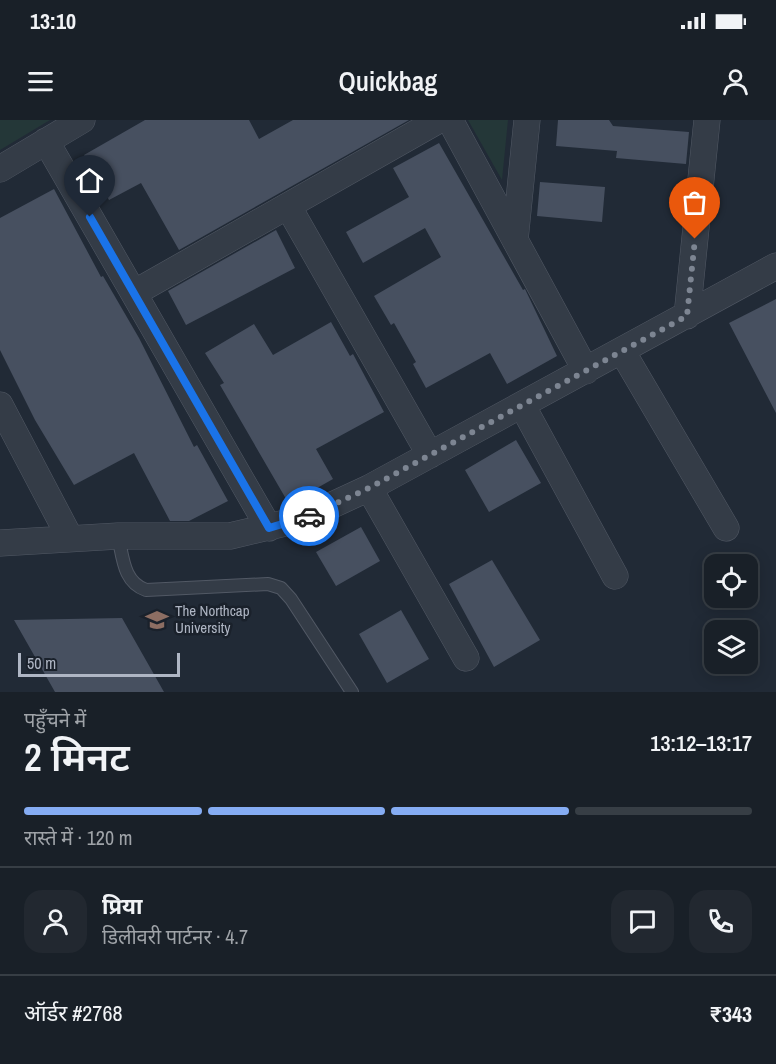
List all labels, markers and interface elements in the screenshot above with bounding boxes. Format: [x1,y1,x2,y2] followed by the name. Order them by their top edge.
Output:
[30,6,76,36] text: 13:10
[339,63,437,99] text: Quickbag
[24,65,57,98] icon: menu
[719,65,752,98] icon: person
[64,155,115,217] pin
[73,164,106,197] icon: home
[669,177,720,239] pin
[678,186,711,219] icon: bag
[279,486,339,546] courier
[293,500,326,533] icon: car
[704,554,758,674] map controls
[704,554,758,608] button: locate
[175,600,250,638] place label: The Northcap University
[144,607,170,633] school or university icon: The Northcap University
[704,620,758,674] button: layers
[18,650,180,678] scale bar
[27,652,56,674] text: 50 m
[24,706,86,733] text: पहुँचने में
[650,728,752,758] text: 13:12–13:17
[24,731,130,783] text: 2 मिनट
[24,824,132,851] text: रास्ते में · 120 m
[24,890,87,953] button: person
[611,890,674,953] button: chat
[689,890,752,953] button: phone
[102,891,142,921] text: प्रिया
[102,923,248,950] text: डिलीवरी पार्टनर · 4.7
[24,998,122,1028] text: ऑर्डर #2768
[709,999,752,1029] text: ₹343

